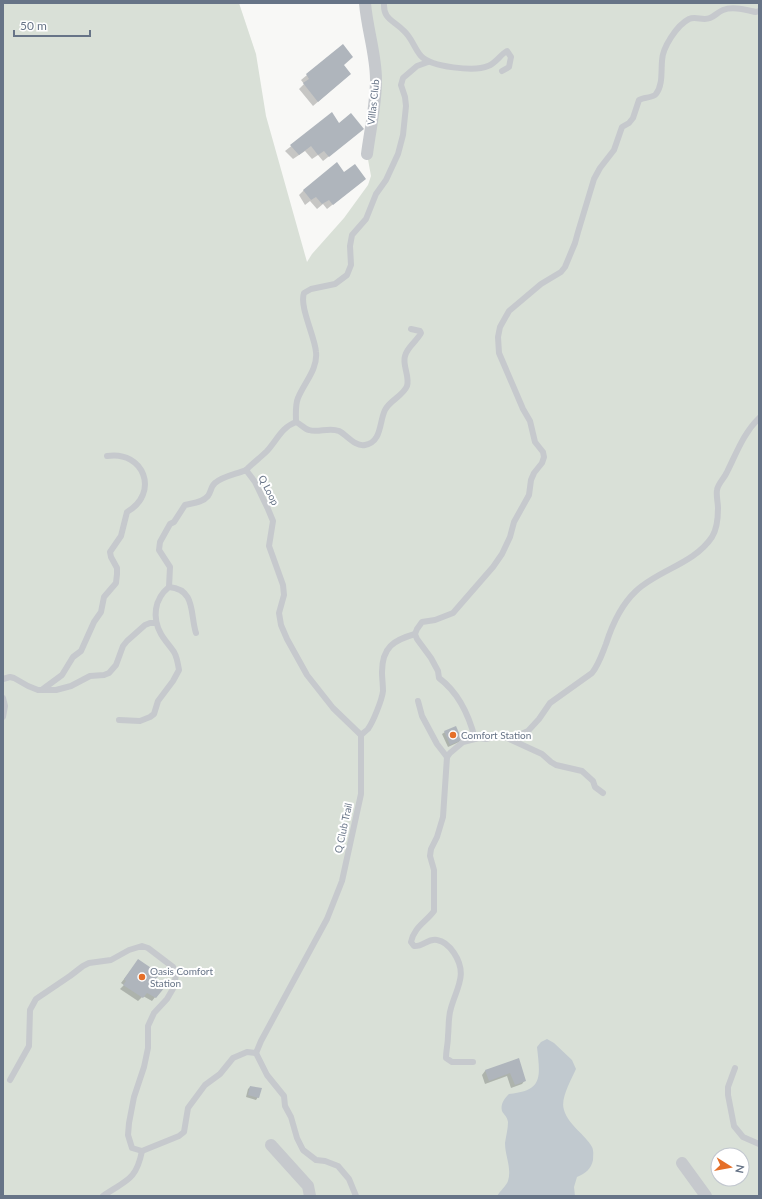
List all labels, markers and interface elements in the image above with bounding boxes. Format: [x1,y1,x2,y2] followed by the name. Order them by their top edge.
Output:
[14,12,90,38] scale bar
[20,18,47,33] text: 50 m
[365,78,381,125] street label: Villas Club
[256,473,282,507] street label: Q Loop
[461,729,531,741] place label: Comfort Station
[448,730,458,740] marker: Comfort Station
[332,802,354,854] street label: Q Club Trail
[150,965,214,989] place label: Oasis Comfort Station
[137,972,147,982] marker: Oasis Comfort Station
[710,1147,750,1187] north arrow
[733,1164,747,1174] text: N

